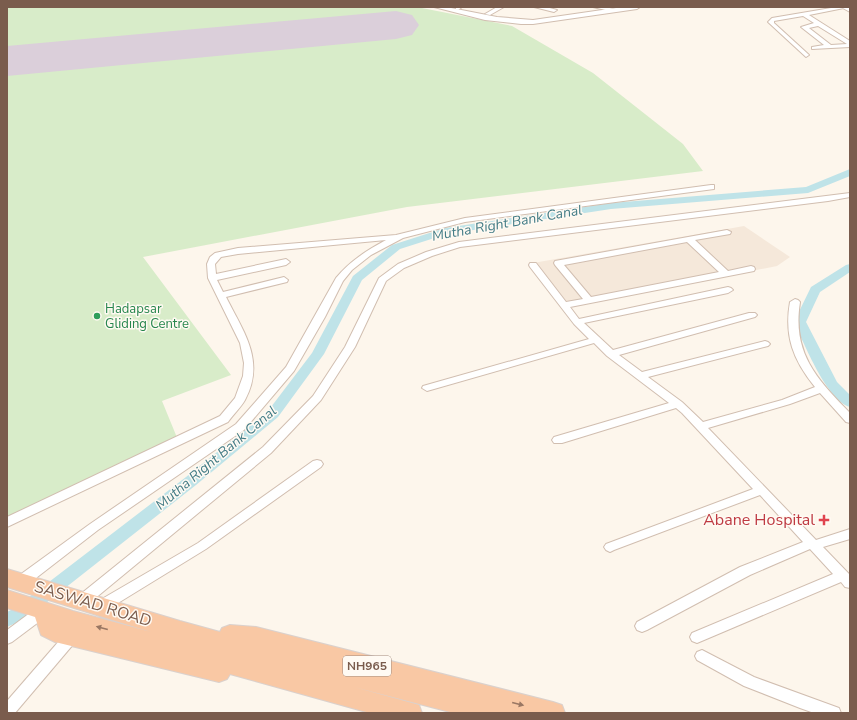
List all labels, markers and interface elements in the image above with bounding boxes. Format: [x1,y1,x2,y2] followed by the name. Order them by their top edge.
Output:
[430,200,584,246] water label: Mutha Right Bank Canal
[105,300,189,333] place label: Hadapsar Gliding Centre
[92,311,102,321] marker: Hadapsar Gliding Centre
[151,402,281,514] water label: Mutha Right Bank Canal
[703,509,815,531] place label: Abane Hospital
[818,514,830,526] marker: Abane Hospital
[32,576,154,632] street label: SASWAD ROAD
[96,625,108,631] one-way arrow
[343,656,391,676] road number: NH965
[512,701,524,707] one-way arrow

